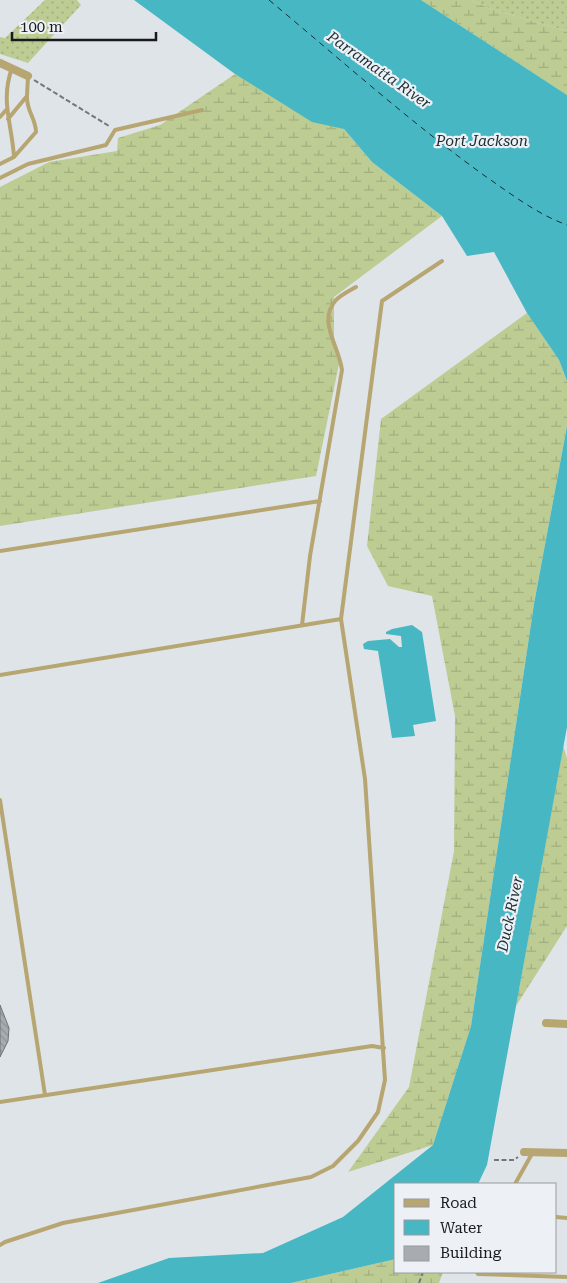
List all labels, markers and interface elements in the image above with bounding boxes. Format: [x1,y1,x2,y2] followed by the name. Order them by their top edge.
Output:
[12,10,156,42] scale bar
[20,18,63,36] text: 100 m
[323,27,435,113] water label: Parramatta River
[435,132,528,150] water label: Port Jackson
[493,874,527,954] water label: Duck River
[394,1183,557,1273] legend
[440,1194,477,1212] text: Road
[440,1219,482,1237] text: Water
[440,1244,502,1262] text: Building

